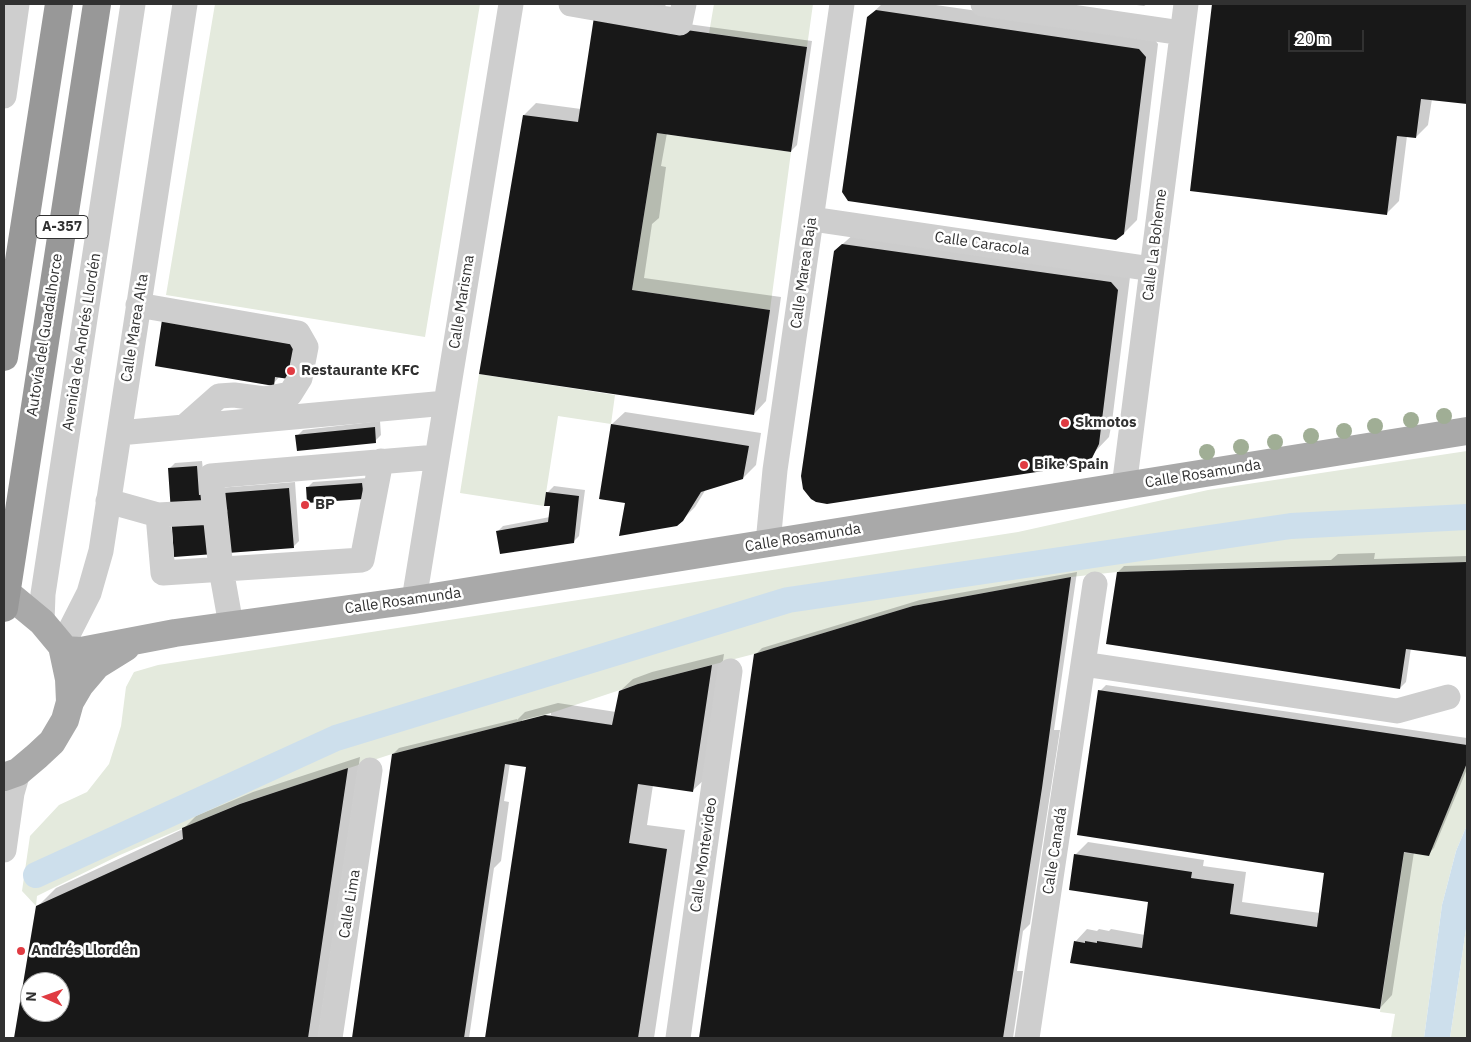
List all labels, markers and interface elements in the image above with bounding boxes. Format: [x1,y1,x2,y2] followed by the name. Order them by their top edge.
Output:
[1291,20,1367,52] scale bar
[1296,29,1331,48] text: 20 m
[1139,188,1171,302] street label: Calle La Boheme
[36,216,88,238] road number: A-357
[787,216,821,330] street label: Calle Marea Baja
[933,228,1031,260] street label: Calle Caracola
[23,252,67,418] street label: Autovía del Guadalhorce
[59,252,105,432] street label: Avenida de Andrés Llordén
[446,254,478,350] street label: Calle Marisma
[118,273,152,383] street label: Calle Marea Alta
[301,362,419,380] place label: Restaurante KFC
[285,365,297,377] marker: Restaurante KFC
[1075,414,1136,432] place label: Skmotos
[1059,417,1071,429] marker: Skmotos
[1034,456,1109,474] place label: Bike Spain
[1144,456,1262,492] street label: Calle Rosamunda
[1018,459,1030,471] marker: Bike Spain
[315,496,335,514] place label: BP
[299,499,311,511] marker: BP
[744,520,862,556] street label: Calle Rosamunda
[344,584,462,618] street label: Calle Rosamunda
[687,796,721,914] street label: Calle Montevideo
[1039,806,1071,896] street label: Calle Canadá
[336,868,364,940] street label: Calle Lima
[31,942,138,960] place label: Andrés Llordén
[15,945,27,957] marker: Andrés Llordén
[20,972,70,1022] north arrow
[22,991,40,1002] text: N

